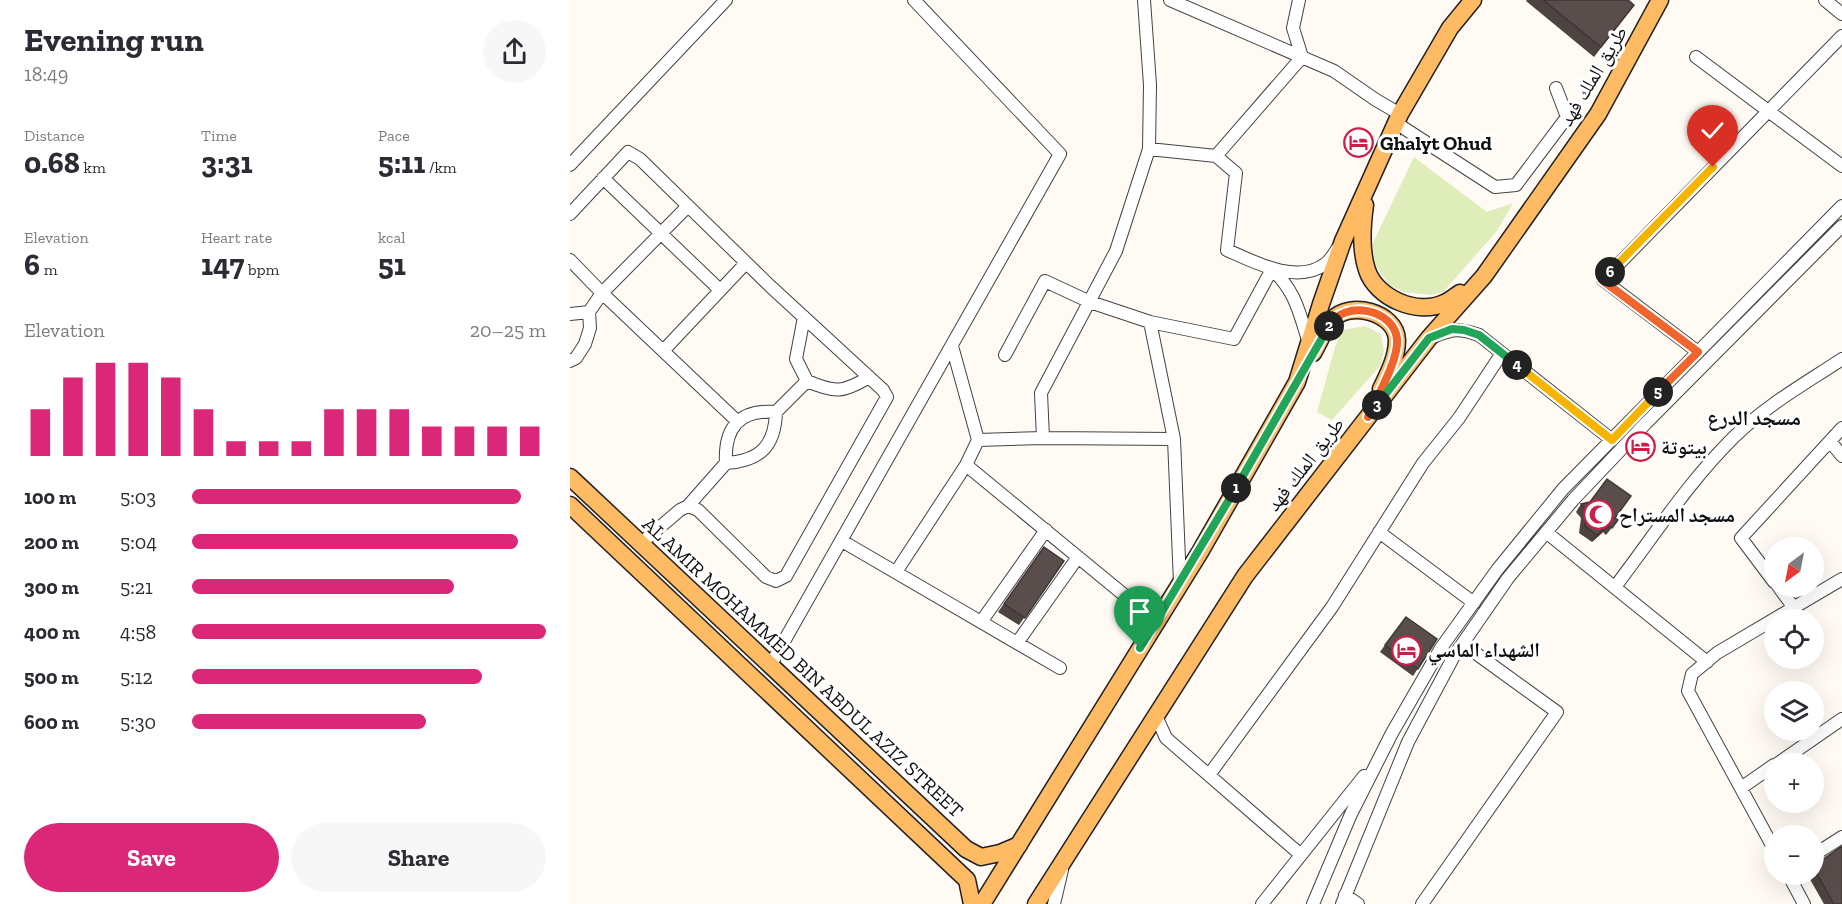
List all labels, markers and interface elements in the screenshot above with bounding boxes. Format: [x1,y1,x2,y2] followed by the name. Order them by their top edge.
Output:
[24,20,204,59] text: Evening run
[483,20,546,83] button: share
[1554,22,1632,130] street label: طريق الملك فهد
[24,62,68,86] text: 18:49
[1687,105,1738,167] pin
[1696,114,1729,147] icon: check
[24,126,85,145] text: Distance
[201,126,237,145] text: Time
[378,126,410,145] text: Pace
[1343,127,1375,159] hotel icon: Ghalyt Ohud
[1380,131,1492,155] place label: Ghalyt Ohud
[24,145,80,181] text: 0.68
[201,145,253,181] text: 3:31
[378,145,425,181] text: 5:11
[80,158,106,177] text: km
[425,158,457,177] text: /km
[24,228,89,247] text: Elevation
[201,228,272,247] text: Heart rate
[378,228,405,247] text: kcal
[24,247,40,283] text: 6
[201,247,244,283] text: 147
[378,247,406,283] text: 51
[1595,257,1625,287] pin: 6
[40,260,58,279] text: m
[244,260,279,279] text: bpm
[1606,262,1614,281] text: 6
[1314,311,1344,341] pin: 2
[1325,316,1333,335] text: 2
[24,318,105,342] text: Elevation
[470,318,546,342] text: 20–25 m
[1502,350,1532,380] pin: 4
[1512,355,1522,374] text: 4
[1643,377,1673,407] pin: 5
[1654,382,1662,401] text: 5
[1362,390,1392,420] pin: 3
[1373,395,1381,414] text: 3
[1707,405,1801,431] district label: مسجد الدرع
[1261,412,1349,516] street label: طريق الملك فهد
[1624,431,1656,463] hotel icon: بيتوتة
[1661,435,1707,459] place label: بيتوتة
[1221,473,1251,503] pin: 1
[1233,478,1239,497] text: 1
[24,485,76,509] text: 100 m
[120,485,156,509] text: 5:03
[1582,499,1614,531] mosque icon: مسجد المستراح
[1619,503,1735,528] place label: مسجد المستراح
[638,512,968,822] street label: AL AMIR MOHAMMED BIN ABDUL AZIZ STREET
[24,530,79,554] text: 200 m
[120,530,157,554] text: 5:04
[1764,537,1824,597] north arrow
[1764,537,1824,885] map controls
[24,575,79,599] text: 300 m
[120,575,153,599] text: 5:21
[1114,586,1165,648] pin
[1123,595,1156,628] icon: arrive
[1764,609,1824,669] button: locate
[24,620,80,644] text: 400 m
[120,620,156,644] text: 4:58
[1391,634,1423,666] hotel icon: الشهداء الماسي
[1428,638,1540,666] place label: الشهداء الماسي
[24,665,79,689] text: 500 m
[120,665,153,689] text: 5:12
[1764,681,1824,741] button: layers
[24,710,79,734] text: 600 m
[120,710,156,734] text: 5:30
[1764,753,1824,813] button: +
[24,823,279,892] button: Save
[291,823,546,892] button: Share
[1764,825,1824,885] button: −

